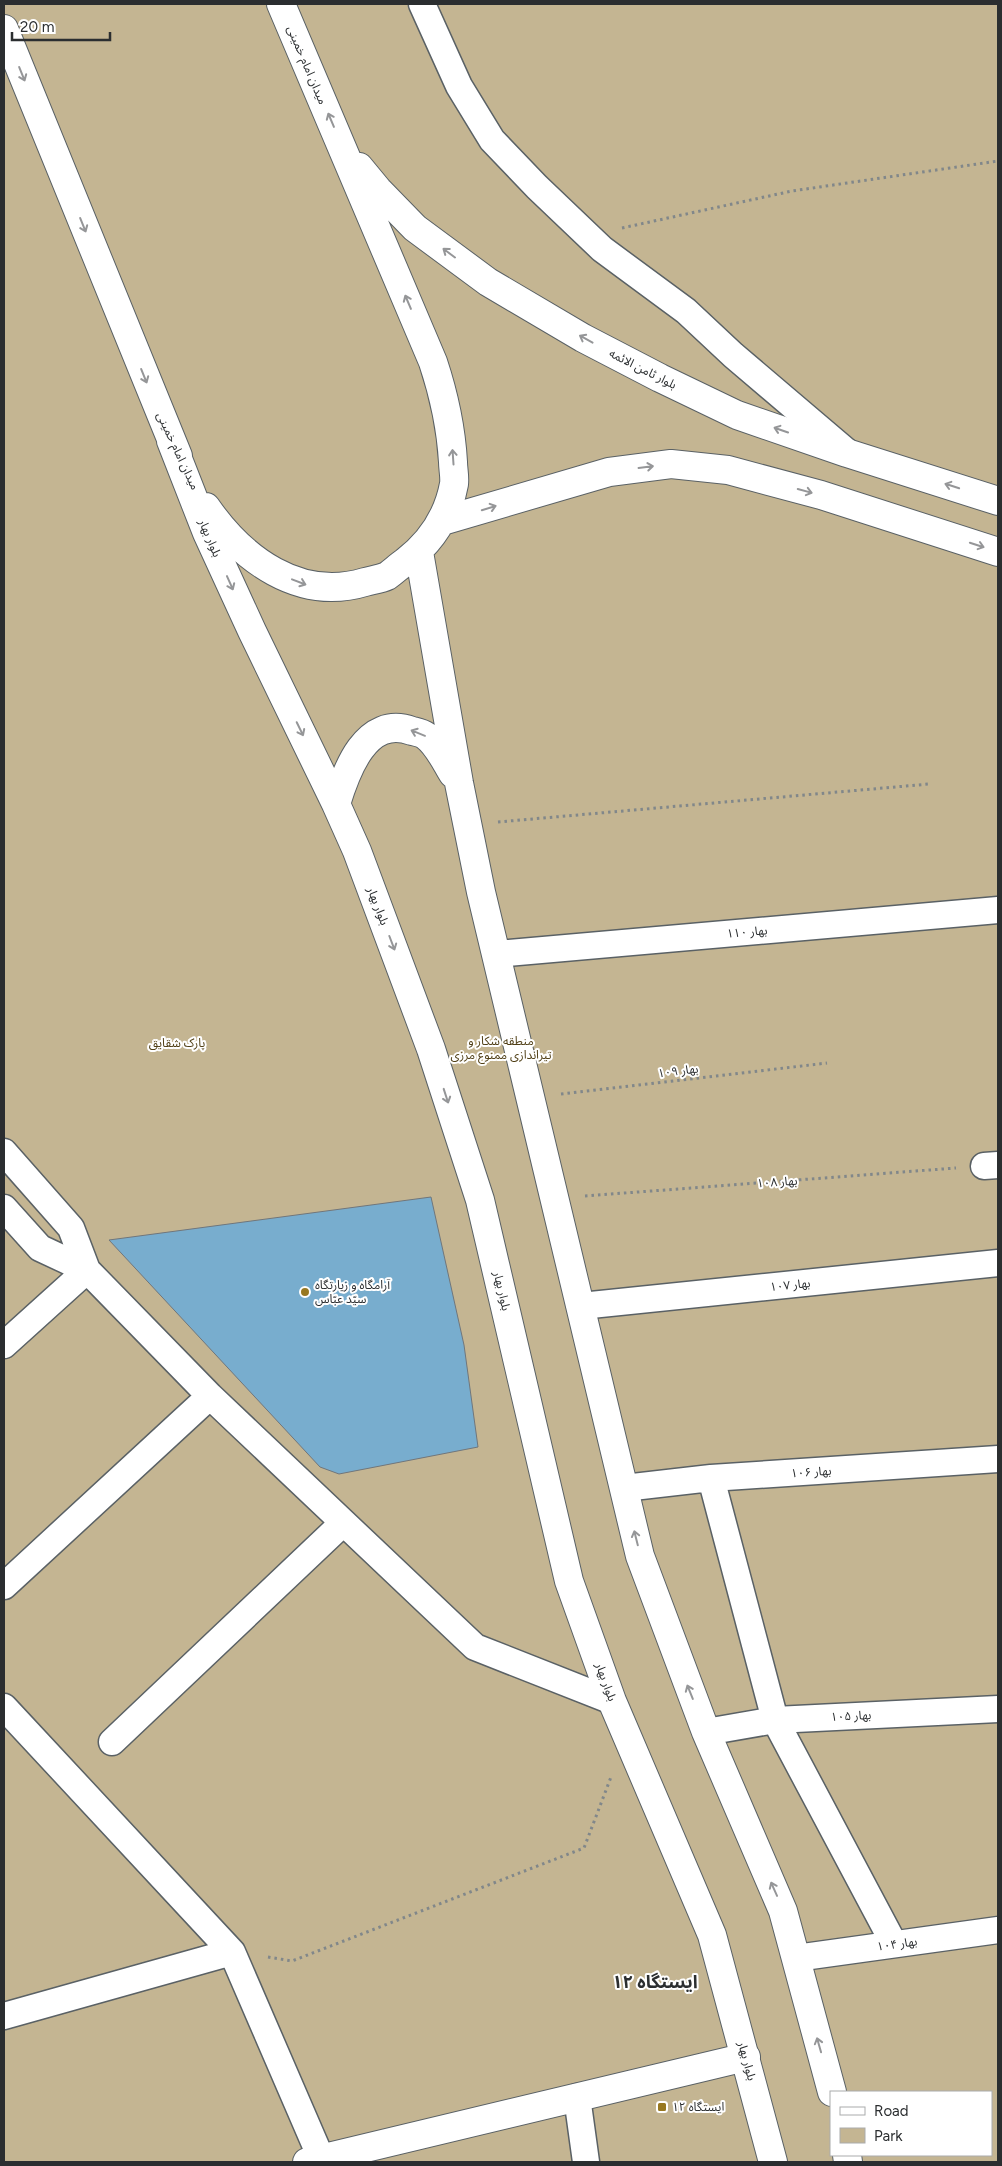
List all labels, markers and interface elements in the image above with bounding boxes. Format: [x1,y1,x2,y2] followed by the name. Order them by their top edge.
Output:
[12,10,110,42] scale bar
[20,18,54,36] text: 20 m
[282,24,330,107] street label: میدان امام خمینی
[18,66,27,81] one-way arrow
[325,113,335,128] one-way arrow
[79,217,88,232] one-way arrow
[442,248,456,258] one-way arrow
[402,295,412,310] one-way arrow
[579,334,594,344] one-way arrow
[607,346,679,392] street label: بلوار ثامن الائمه
[140,367,149,383] one-way arrow
[152,410,202,493] street label: میدان امام خمینی
[773,425,789,434] one-way arrow
[448,449,457,465] one-way arrow
[638,462,654,472] one-way arrow
[944,481,960,490] one-way arrow
[797,487,813,496] one-way arrow
[481,503,497,513] one-way arrow
[195,516,224,559] street label: بلوار بهار
[969,541,984,550] one-way arrow
[226,575,235,590] one-way arrow
[291,578,306,587] one-way arrow
[295,722,305,737] one-way arrow
[411,728,426,737] one-way arrow
[364,884,392,927] street label: بلوار بهار
[726,923,768,941] street label: بهار ۱۱۰
[388,935,397,950] one-way arrow
[451,1034,552,1064] park label: منطقه شکار و تیراندازی ممنوع مرزی
[149,1036,205,1051] park label: پارک شقایق
[657,1062,699,1080] street label: بهار ۱۰۹
[442,1088,452,1104] one-way arrow
[756,1174,798,1190] street label: بهار ۱۰۸
[490,1269,513,1312] street label: بلوار بهار
[769,1276,811,1294] street label: بهار ۱۰۷
[315,1278,391,1306] place label: آرامگاه و زیارتگاه سیّد عبّاس
[299,1286,311,1298] marker: آرامگاه و زیارتگاه سیّد عبّاس
[790,1464,832,1480] street label: بهار ۱۰۶
[631,1531,640,1547] one-way arrow
[592,1660,619,1703] street label: بلوار بهار
[684,1685,694,1700] one-way arrow
[830,1708,872,1724] street label: بهار ۱۰۵
[769,1882,779,1897] one-way arrow
[876,1934,918,1954] street label: بهار ۱۰۴
[612,1971,698,1993] district label: ایستگاه ۱۲
[814,2038,823,2054] one-way arrow
[735,2039,759,2082] street label: بلوار بهار
[830,2091,992,2156] legend
[672,2100,724,2114] place label: ایستگاه ۱۲
[656,2101,668,2113] marker: ایستگاه ۱۲
[874,2102,909,2120] text: Road
[874,2127,903,2145] text: Park

